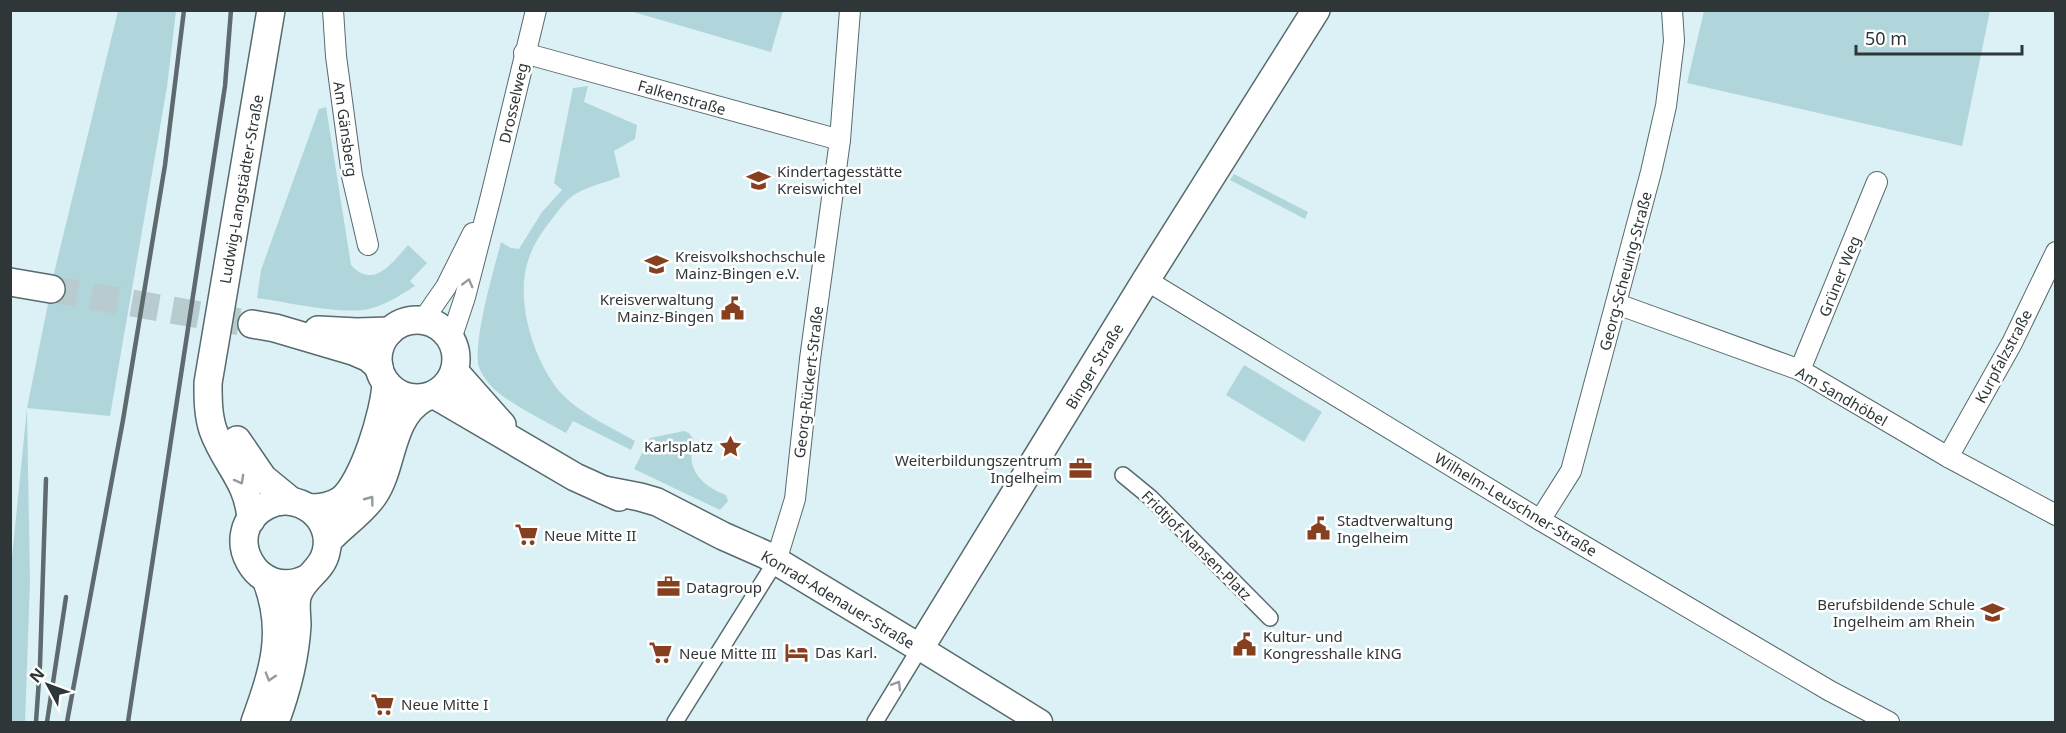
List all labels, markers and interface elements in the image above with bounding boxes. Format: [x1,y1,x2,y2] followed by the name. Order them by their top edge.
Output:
[1856,18,2022,56] scale bar
[1865,26,1907,50] text: 50 m
[494,61,532,145] street label: Drosselweg
[636,75,728,119] street label: Falkenstraße
[329,80,363,178] street label: Am Gänsberg
[214,93,268,285] street label: Ludwig-Langstädter-Straße
[777,161,902,198] place label: Kindertagesstätte Kreiswichtel
[746,167,772,193] school or university icon: Kindertagesstätte Kreiswichtel
[1594,189,1656,353] street label: Georg-Scheuing-Straße
[1814,233,1864,319] street label: Grüner Weg
[675,246,826,283] place label: Kreisvolkshochschule Mainz-Bingen e.V.
[644,252,670,278] school or university icon: Kreisvolkshochschule Mainz-Bingen e.V.
[461,278,474,288] one-way arrow
[600,289,714,326] place label: Kreisverwaltung Mainz-Bingen
[719,295,745,321] public building icon: Kreisverwaltung Mainz-Bingen
[789,305,827,459] street label: Georg-Rückert-Straße
[1970,306,2036,406] street label: Kurpfalzstraße
[1061,319,1127,413] street label: Binger Straße
[1793,362,1891,430] street label: Am Sandhöbel
[718,433,744,459] place icon: Karlsplatz
[644,436,713,456] place label: Karlsplatz
[1431,448,1601,560] street label: Wilhelm-Leuschner-Straße
[895,450,1062,487] place label: Weiterbildungszentrum Ingelheim
[1067,456,1093,482] office icon: Weiterbildungszentrum Ingelheim
[233,474,245,485] one-way arrow
[1138,486,1256,604] street label: Fridtjof-Nansen-Platz
[362,496,373,507] one-way arrow
[1337,510,1453,547] place label: Stadtverwaltung Ingelheim
[1306,516,1332,542] public building icon: Stadtverwaltung Ingelheim
[513,522,539,548] supermarket icon: Neue Mitte II
[544,525,636,545] place label: Neue Mitte II
[758,545,918,653] street label: Konrad-Adenauer-Straße
[655,574,681,600] office icon: Datagroup
[686,577,762,597] place label: Datagroup
[1817,594,1975,631] place label: Berufsbildende Schule Ingelheim am Rhein
[1980,600,2006,626] school or university icon: Berufsbildende Schule Ingelheim am Rhein
[1263,626,1402,663] place label: Kultur- und Kongresshalle kING
[1232,632,1258,658] public building icon: Kultur- und Kongresshalle kING
[784,639,810,665] hotel icon: Das Karl.
[648,640,674,666] supermarket icon: Neue Mitte III
[815,642,877,662] place label: Das Karl.
[679,643,776,663] place label: Neue Mitte III
[18,655,78,715] north arrow
[24,663,49,687] text: N
[265,671,277,682] one-way arrow
[890,681,902,691] one-way arrow
[370,691,396,717] supermarket icon: Neue Mitte I
[401,694,488,714] place label: Neue Mitte I

